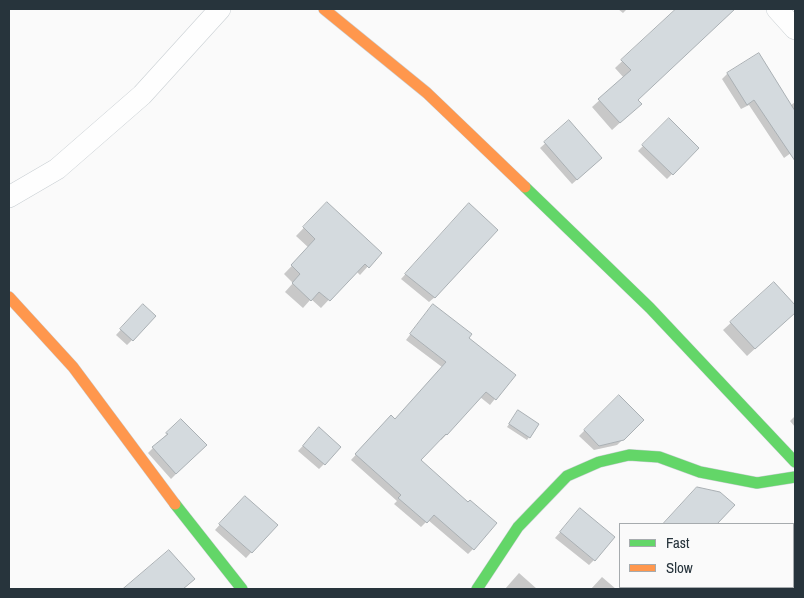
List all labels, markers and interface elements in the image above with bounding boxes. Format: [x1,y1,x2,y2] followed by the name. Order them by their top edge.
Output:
[619,523,794,588] legend
[666,532,689,553] text: Fast
[666,557,693,578] text: Slow

